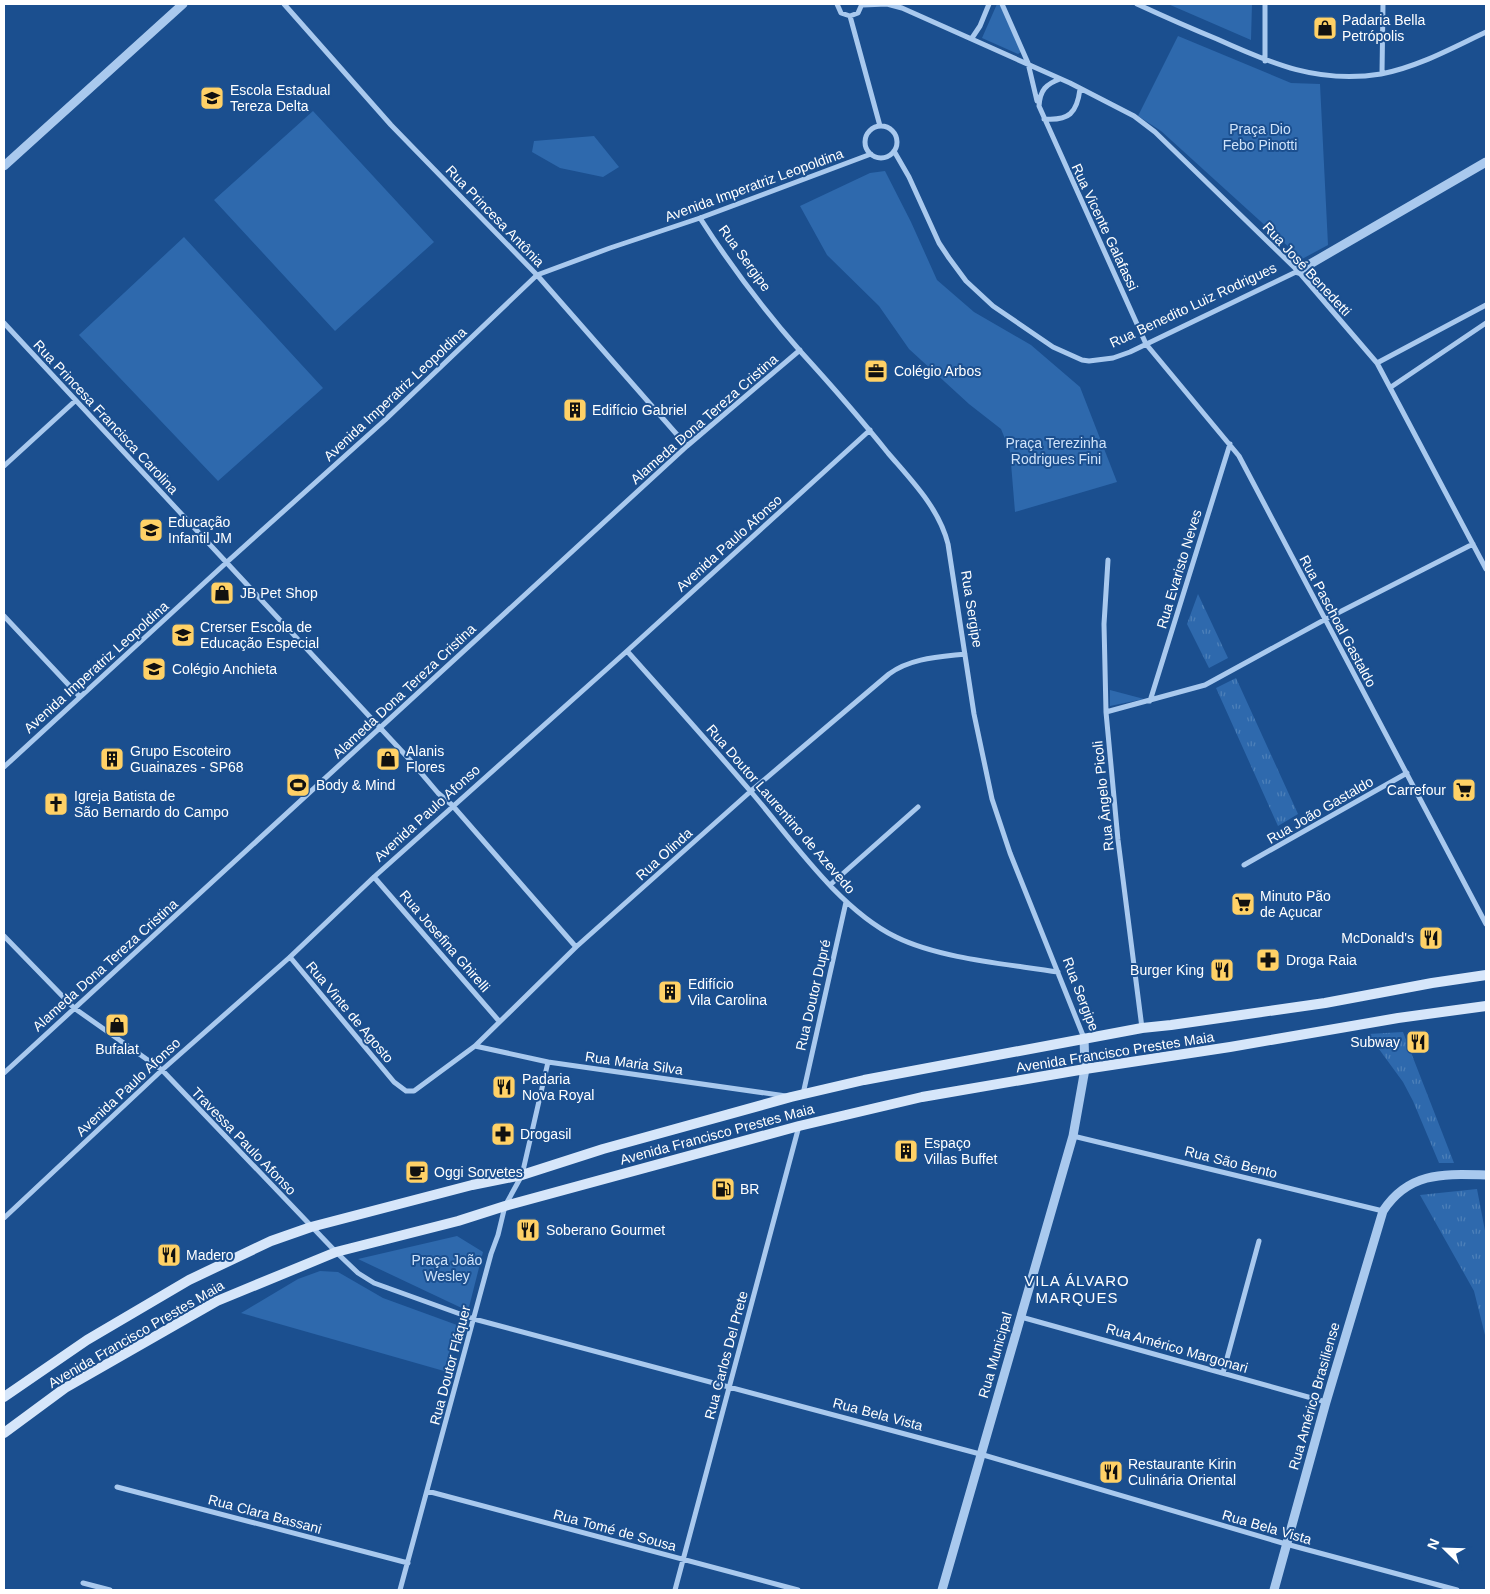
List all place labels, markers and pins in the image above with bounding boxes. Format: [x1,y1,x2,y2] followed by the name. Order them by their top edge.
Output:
[1342,12,1425,44] place label: Padaria Bella Petrópolis
[1312,15,1338,41] shop icon: Padaria Bella Petrópolis
[230,82,330,114] place label: Escola Estadual Tereza Delta
[199,85,225,111] school or university icon: Escola Estadual Tereza Delta
[863,358,889,384] office icon: Colégio Arbos
[894,363,981,379] place label: Colégio Arbos
[562,397,588,423] building icon: Edifício Gabriel
[592,402,687,418] place label: Edifício Gabriel
[168,514,232,546] place label: Educação Infantil JM
[138,517,164,543] school or university icon: Educação Infantil JM
[209,580,235,606] shop icon: JB Pet Shop
[240,585,318,601] place label: JB Pet Shop
[200,619,319,651] place label: Crerser Escola de Educação Especial
[170,622,196,648] school or university icon: Crerser Escola de Educação Especial
[141,656,167,682] school or university icon: Colégio Anchieta
[172,661,277,677] place label: Colégio Anchieta
[130,743,244,775] place label: Grupo Escoteiro Guainazes - SP68
[406,743,445,775] place label: Alanis Flores
[99,746,125,772] building icon: Grupo Escoteiro Guainazes - SP68
[375,746,401,772] shop icon: Alanis Flores
[285,772,311,798] sports icon: Body & Mind
[316,777,395,793] place label: Body & Mind
[1451,777,1477,803] supermarket icon: Carrefour
[1387,782,1446,798] place label: Carrefour
[74,788,229,820] place label: Igreja Batista de São Bernardo do Campo
[43,791,69,817] church icon: Igreja Batista de São Bernardo do Campo
[1260,888,1331,920] place label: Minuto Pão de Açucar
[1230,891,1256,917] supermarket icon: Minuto Pão de Açucar
[1418,925,1444,951] restaurant icon: McDonald's
[1341,930,1414,946] place label: McDonald's
[1255,947,1281,973] pharmacy icon: Droga Raia
[1286,952,1357,968] place label: Droga Raia
[1209,957,1235,983] restaurant icon: Burger King
[1130,962,1204,978] place label: Burger King
[688,976,767,1008] place label: Edifício Vila Carolina
[657,979,683,1005] building icon: Edifício Vila Carolina
[104,1012,130,1038] shop icon: Bufalat
[1405,1029,1431,1055] restaurant icon: Subway
[1350,1034,1400,1050] place label: Subway
[95,1041,139,1057] place label: Bufalat
[522,1071,594,1103] place label: Padaria Nova Royal
[491,1074,517,1100] restaurant icon: Padaria Nova Royal
[490,1121,516,1147] pharmacy icon: Drogasil
[520,1126,571,1142] place label: Drogasil
[924,1135,998,1167] place label: Espaço Villas Buffet
[893,1138,919,1164] building icon: Espaço Villas Buffet
[404,1159,430,1185] cafe icon: Oggi Sorvetes
[434,1164,523,1180] place label: Oggi Sorvetes
[710,1176,736,1202] fuel station icon: BR
[740,1181,759,1197] place label: BR
[515,1217,541,1243] restaurant icon: Soberano Gourmet
[546,1222,665,1238] place label: Soberano Gourmet
[156,1242,182,1268] restaurant icon: Madero
[186,1247,234,1263] place label: Madero
[1128,1456,1236,1488] place label: Restaurante Kirin Culinária Oriental
[1098,1459,1124,1485] restaurant icon: Restaurante Kirin Culinária Oriental

